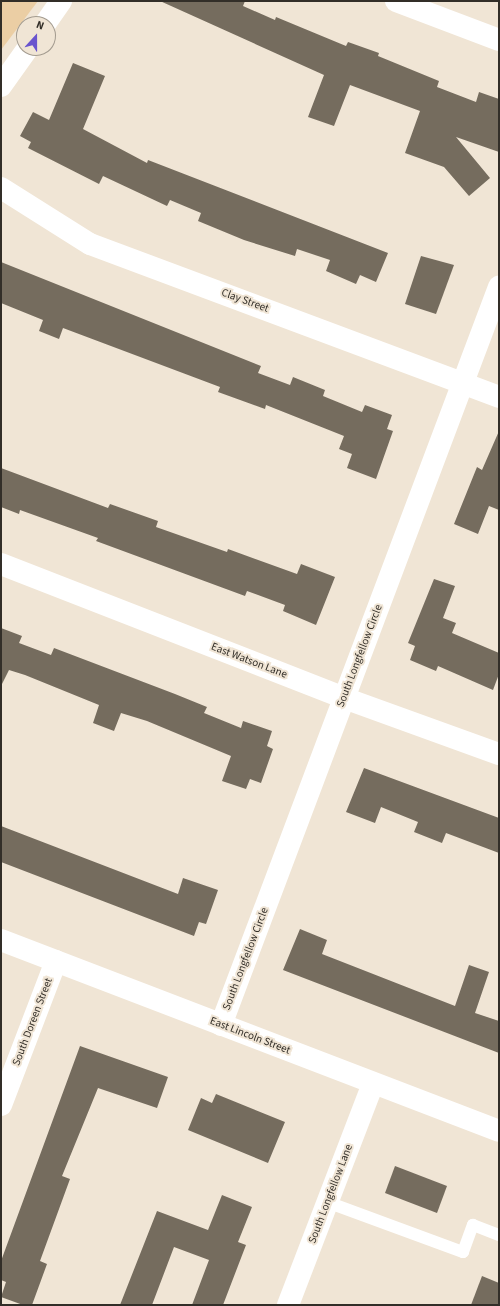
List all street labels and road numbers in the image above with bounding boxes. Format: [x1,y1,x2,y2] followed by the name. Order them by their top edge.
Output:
[219,286,271,316] street label: Clay Street
[334,603,386,709] street label: South Longfellow Circle
[209,640,289,682] street label: East Watson Lane
[220,906,272,1012] street label: South Longfellow Circle
[10,976,56,1068] street label: South Doreen Street
[208,1015,292,1057] street label: East Lincoln Street
[306,1143,356,1245] street label: South Longfellow Lane

